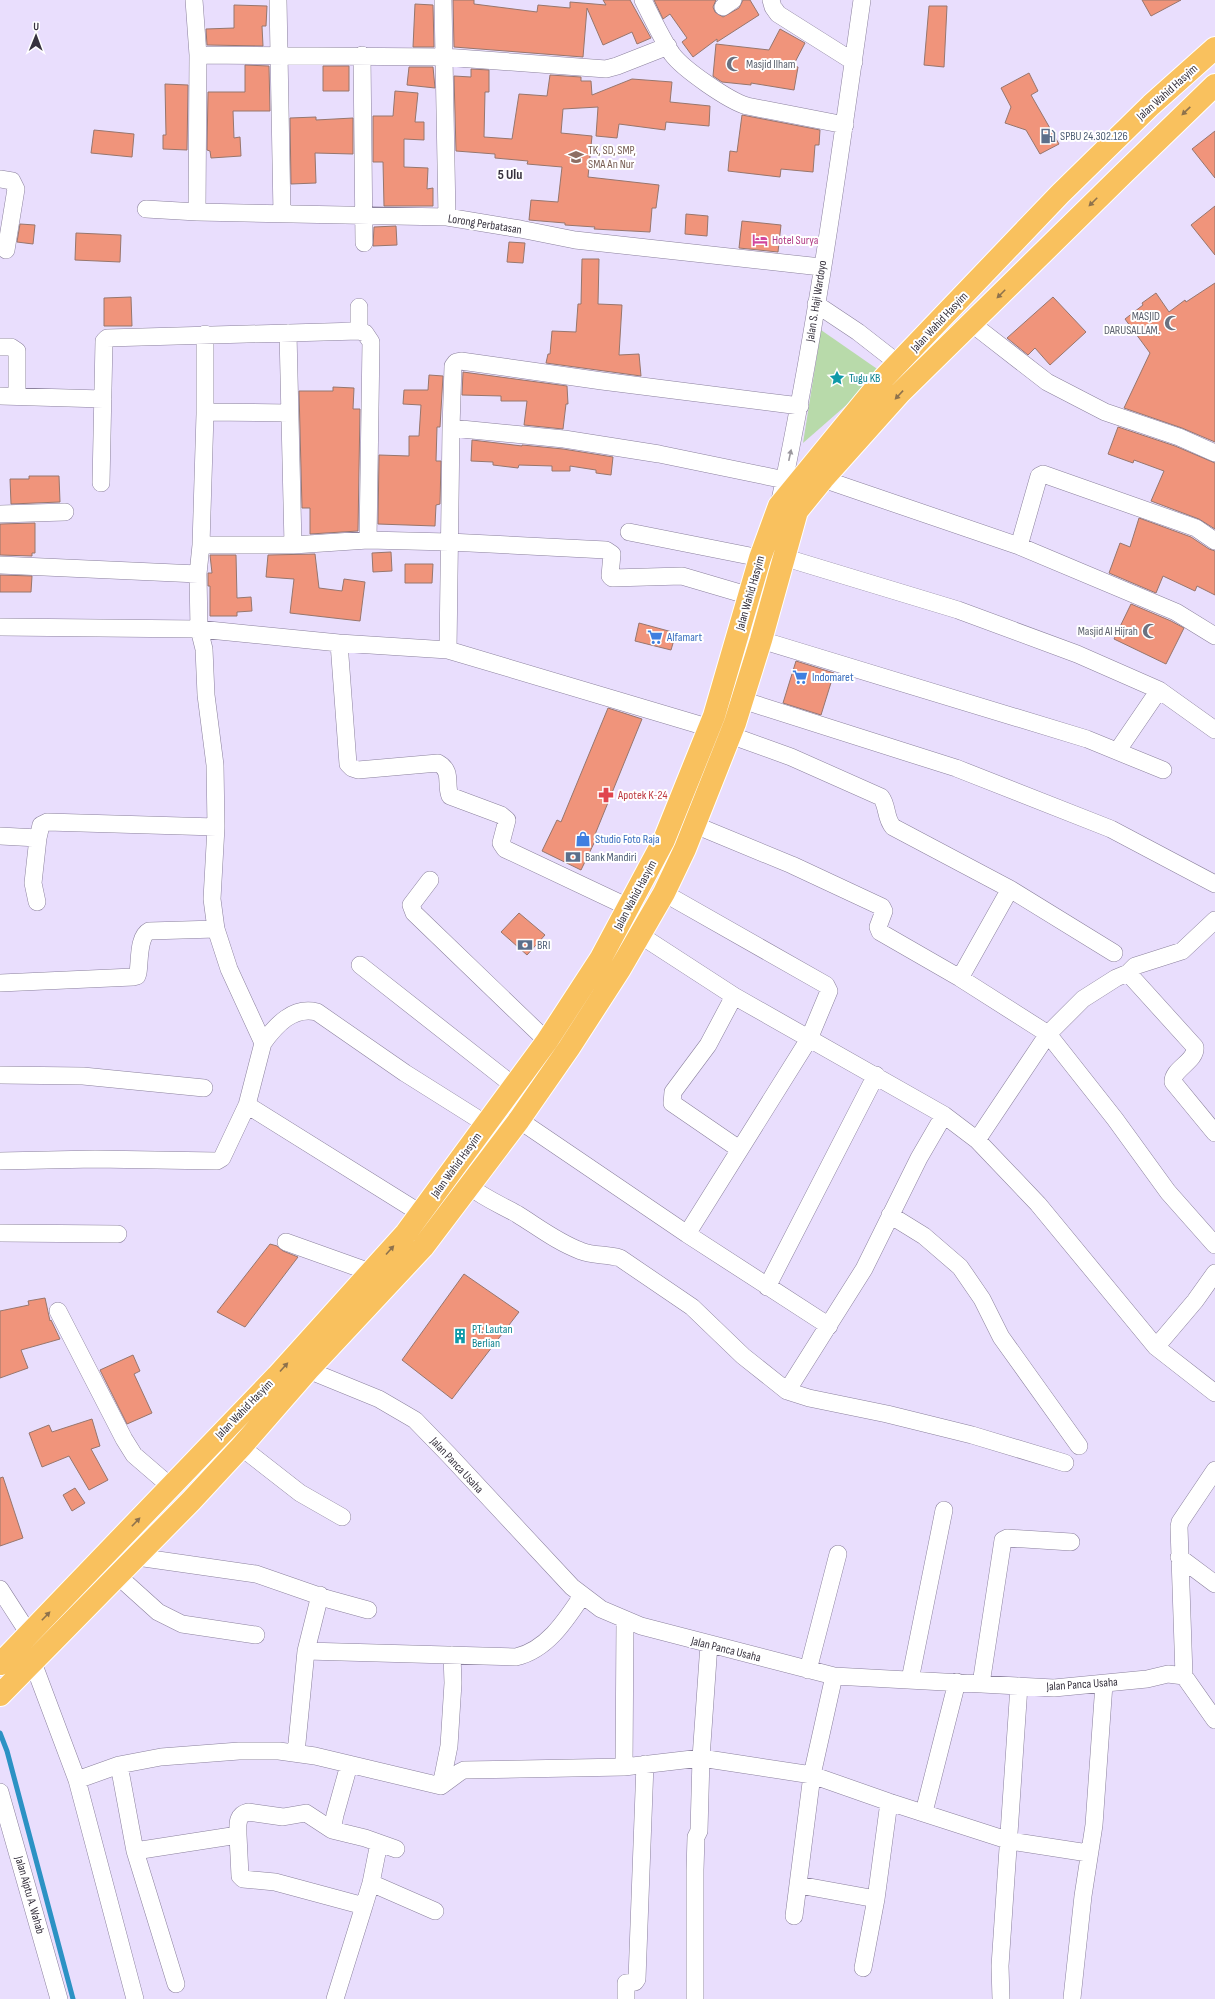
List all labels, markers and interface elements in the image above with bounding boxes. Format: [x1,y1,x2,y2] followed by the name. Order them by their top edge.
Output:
[16,16,56,56] north arrow
[33,20,39,33] text: U
[725,55,743,73] mosque icon: Masjid Ilham
[746,57,796,72] place label: Masjid Ilham
[1133,61,1201,124] street label: Jalan Wahid Hasyim
[1181,107,1191,116] one-way arrow
[1039,127,1057,145] fuel station icon: SPBU 24.302.126
[1060,129,1128,144] place label: SPBU 24.302.126
[588,143,636,172] place label: TK, SD, SMP, SMA An Nur
[567,148,585,166] school or university icon: TK, SD, SMP, SMA An Nur
[498,166,522,183] district label: 5 Ulu
[1088,197,1098,207] one-way arrow
[447,211,523,238] street label: Lorong Perbatasan
[751,231,769,249] hotel icon: Hotel Surya
[772,233,819,248] place label: Hotel Surya
[803,259,830,344] street label: Jalan S. Haji Wardoyo
[907,289,971,356] street label: Jalan Wahid Hasyim
[996,289,1006,299] one-way arrow
[1104,309,1160,338] place label: MASJID DARUSALLAM.
[1163,314,1181,332] mosque icon: MASJID DARUSALLAM.
[828,369,846,387] place icon: Tugu KB
[849,371,880,386] place label: Tugu KB
[894,390,904,400] one-way arrow
[787,448,793,461] one-way arrow
[732,554,768,633] street label: Jalan Wahid Hasyim
[1141,622,1159,640] mosque icon: Masjid Al Hijrah
[1078,624,1138,639] place label: Masjid Al Hijrah
[646,628,664,646] supermarket icon: Alfamart
[666,630,702,645] place label: Alfamart
[791,668,809,686] supermarket icon: Indomaret
[812,670,854,685] place label: Indomaret
[597,786,615,804] pharmacy icon: Apotek K-24
[617,788,667,803] place label: Apotek K-24
[574,830,592,848] shop icon: Studio Foto Raja
[595,832,660,847] place label: Studio Foto Raja
[564,848,582,866] bank icon: Bank Mandiri
[585,850,636,865] place label: Bank Mandiri
[610,857,660,934] street label: Jalan Wahid Hasyim
[516,936,534,954] bank icon: BRI
[537,938,550,953] place label: BRI
[427,1130,485,1202] street label: Jalan Wahid Hasyim
[386,1245,395,1255] one-way arrow
[472,1322,513,1351] place label: PT. Lautan Berlian
[451,1327,469,1345] building icon: PT. Lautan Berlian
[280,1362,289,1372] one-way arrow
[212,1376,277,1443] street label: Jalan Wahid Hasyim
[426,1433,487,1497] street label: Jalan Panca Usaha
[132,1517,141,1527] one-way arrow
[42,1611,51,1621] one-way arrow
[688,1633,763,1665] street label: Jalan Panca Usaha
[1045,1675,1119,1695] street label: Jalan Panca Usaha
[11,1854,48,1936] street label: Jalan Aiptu A. Wahab

